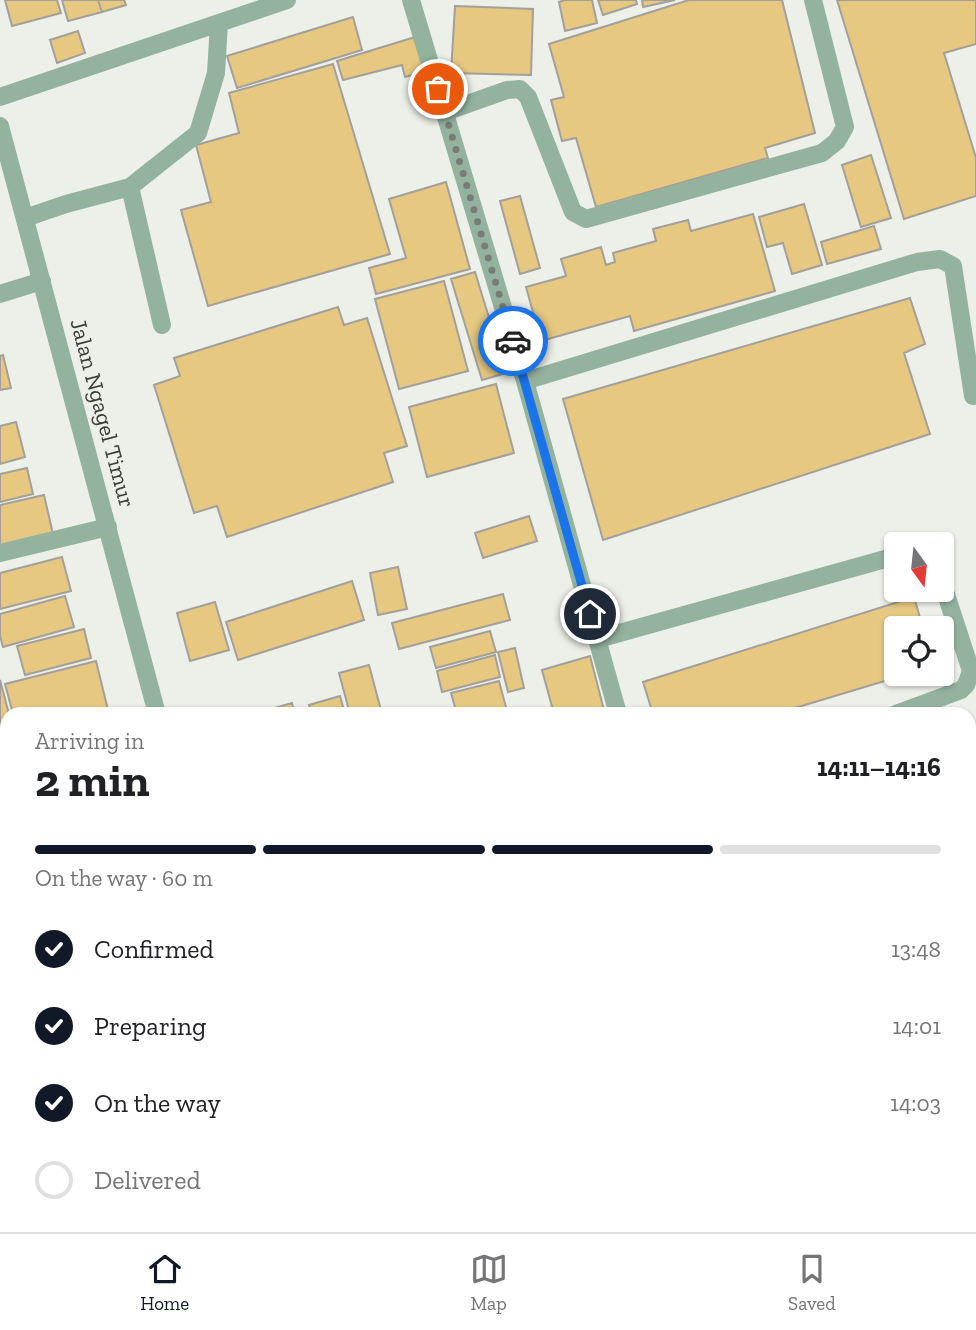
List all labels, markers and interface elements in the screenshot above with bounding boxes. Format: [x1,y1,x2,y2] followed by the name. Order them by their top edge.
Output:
[408,59,468,119] pin
[419,70,457,108] icon: bag
[478,306,548,376] courier
[64,316,142,510] street label: Jalan Ngagel Timur
[494,322,532,360] icon: car
[884,532,954,602] north arrow
[884,532,954,686] map controls
[560,584,620,644] pin
[571,595,609,633] icon: home
[884,616,954,686] button: locate
[35,727,144,755] text: Arriving in
[817,751,941,783] text: 14:11–14:16
[35,753,150,808] text: 2 min
[35,864,213,892] text: On the way · 60 m
[35,930,73,968] icon: check
[94,933,214,965] text: Confirmed
[891,935,941,963] text: 13:48
[35,1007,73,1045] icon: check
[94,1010,206,1042] text: Preparing
[892,1012,941,1040] text: 14:01
[35,1084,73,1122] icon: check
[94,1087,221,1119] text: On the way
[890,1089,941,1117] text: 14:03
[94,1164,201,1196] text: Delivered
[140,1250,189,1315] tab: Home
[470,1250,508,1315] tab: Map
[788,1250,836,1315] tab: Saved

